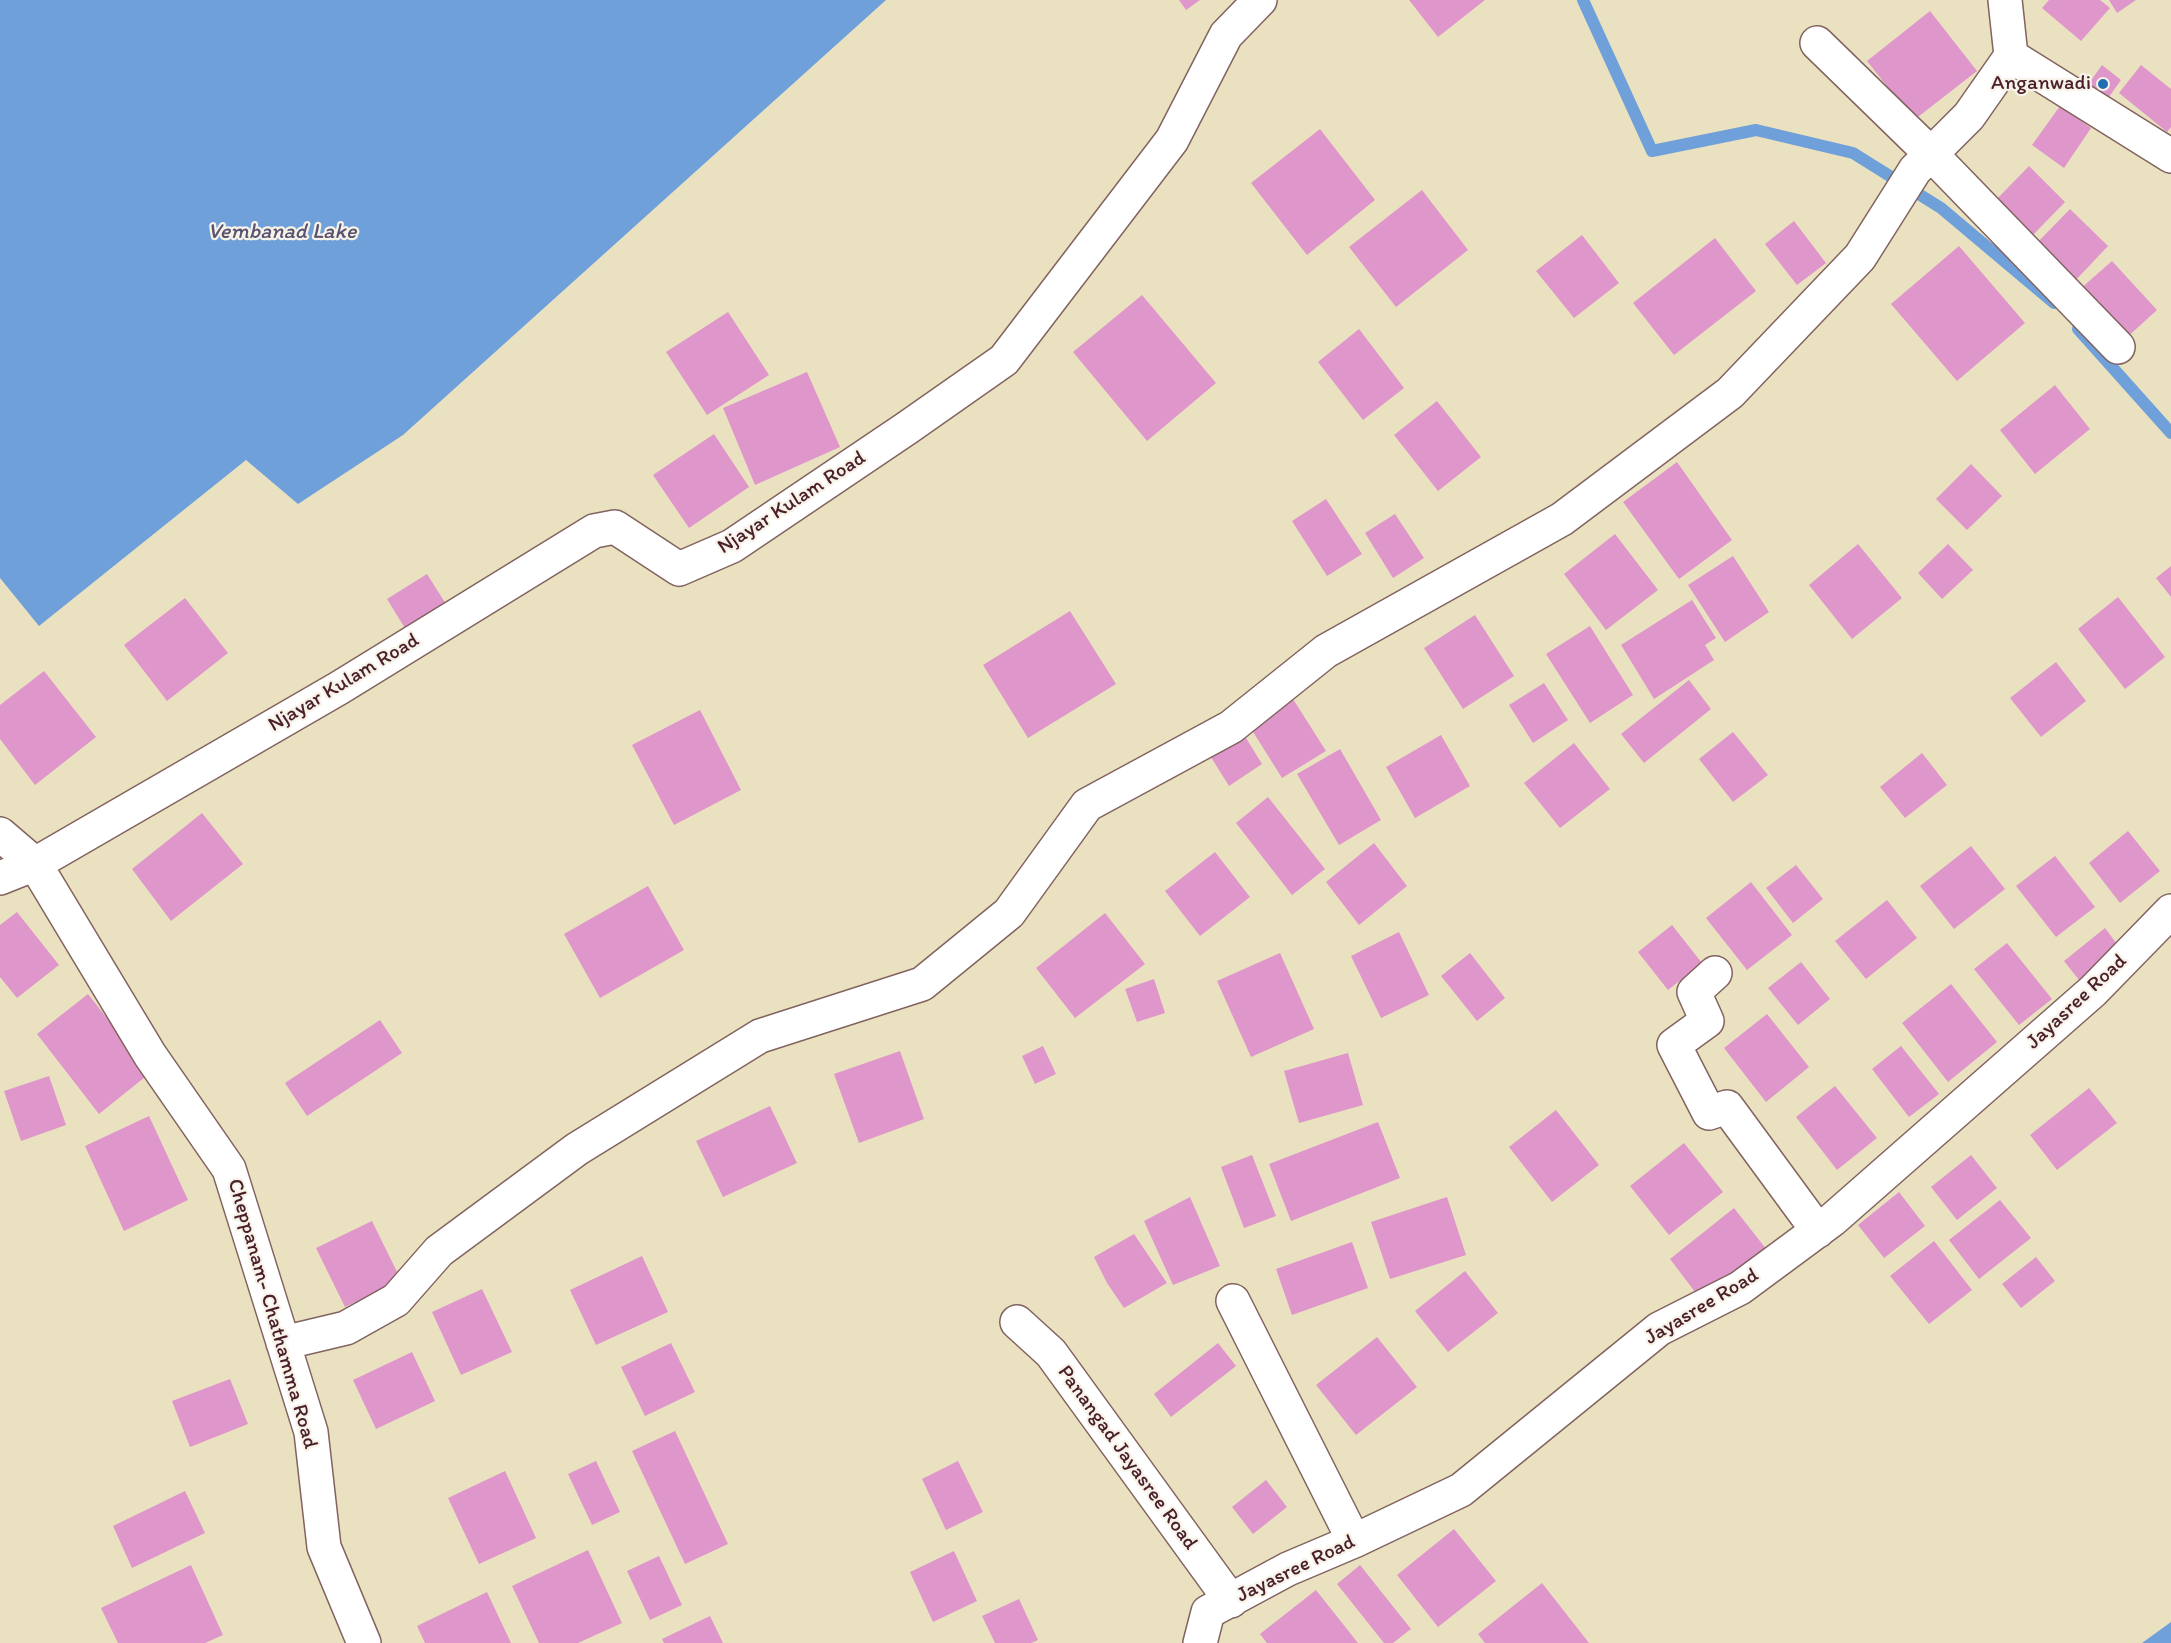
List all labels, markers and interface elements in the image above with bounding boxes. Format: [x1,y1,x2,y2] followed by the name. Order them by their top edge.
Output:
[1991,71,2091,97] place label: Anganwadi
[2096,77,2110,91] marker: Anganwadi
[208,219,356,245] water label: Vembanad Lake
[713,446,871,560] street label: Njayar Kulam Road
[264,628,424,738] street label: Njayar Kulam Road
[2021,949,2133,1055] street label: Jayasree Road
[221,1176,323,1452] street label: Cheppanam- Chathamma Road
[1640,1263,1764,1351] street label: Jayasree Road
[1052,1361,1202,1555] street label: Panangad Jayasree Road
[1233,1530,1359,1608] street label: Jayasree Road

